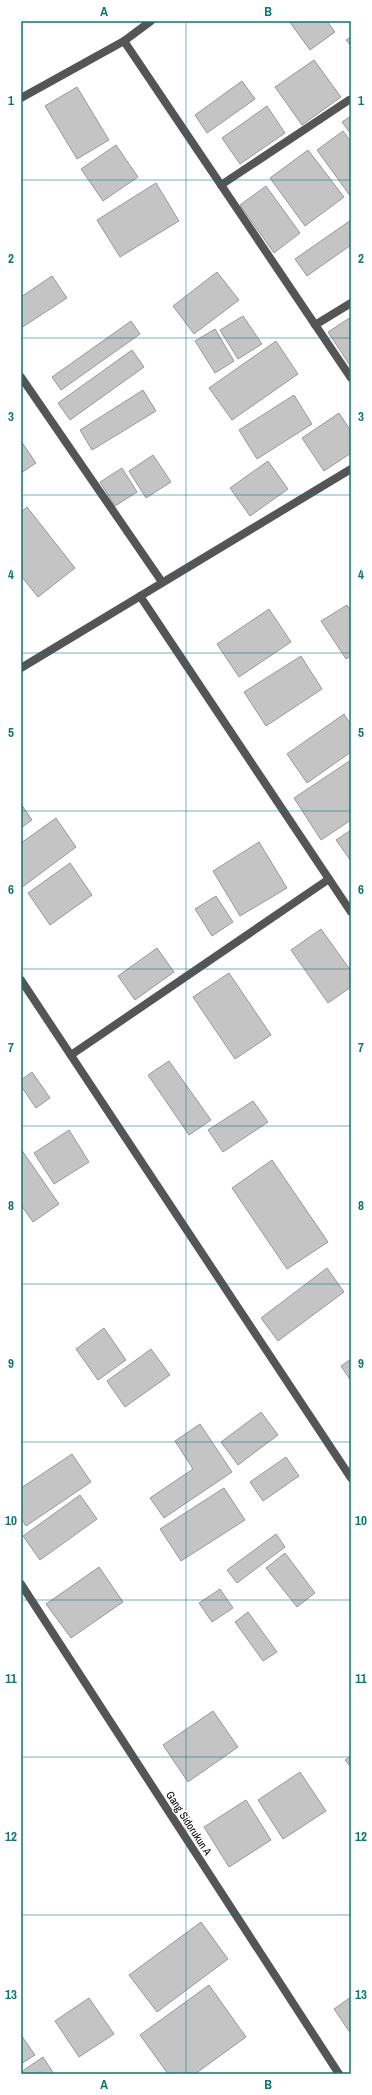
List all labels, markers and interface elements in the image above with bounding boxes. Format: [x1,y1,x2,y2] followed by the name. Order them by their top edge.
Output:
[100,3,108,20] text: A
[264,3,272,20] text: B
[8,92,14,109] text: 1
[358,92,364,109] text: 1
[8,250,14,267] text: 2
[358,250,364,267] text: 2
[8,408,14,425] text: 3
[358,408,364,425] text: 3
[8,566,14,583] text: 4
[358,566,364,583] text: 4
[8,724,14,741] text: 5
[358,724,364,741] text: 5
[8,881,14,898] text: 6
[358,881,364,898] text: 6
[8,1039,14,1056] text: 7
[358,1039,364,1056] text: 7
[8,1197,14,1214] text: 8
[358,1197,364,1214] text: 8
[8,1355,14,1372] text: 9
[358,1355,364,1372] text: 9
[5,1512,17,1529] text: 10
[355,1512,367,1529] text: 10
[5,1670,17,1687] text: 11
[355,1670,367,1687] text: 11
[163,1788,215,1859] street label: Gang Sidorukun A
[5,1828,17,1845] text: 12
[355,1828,367,1845] text: 12
[5,1986,17,2003] text: 13
[355,1986,367,2003] text: 13
[100,2076,108,2093] text: A
[264,2076,272,2093] text: B

